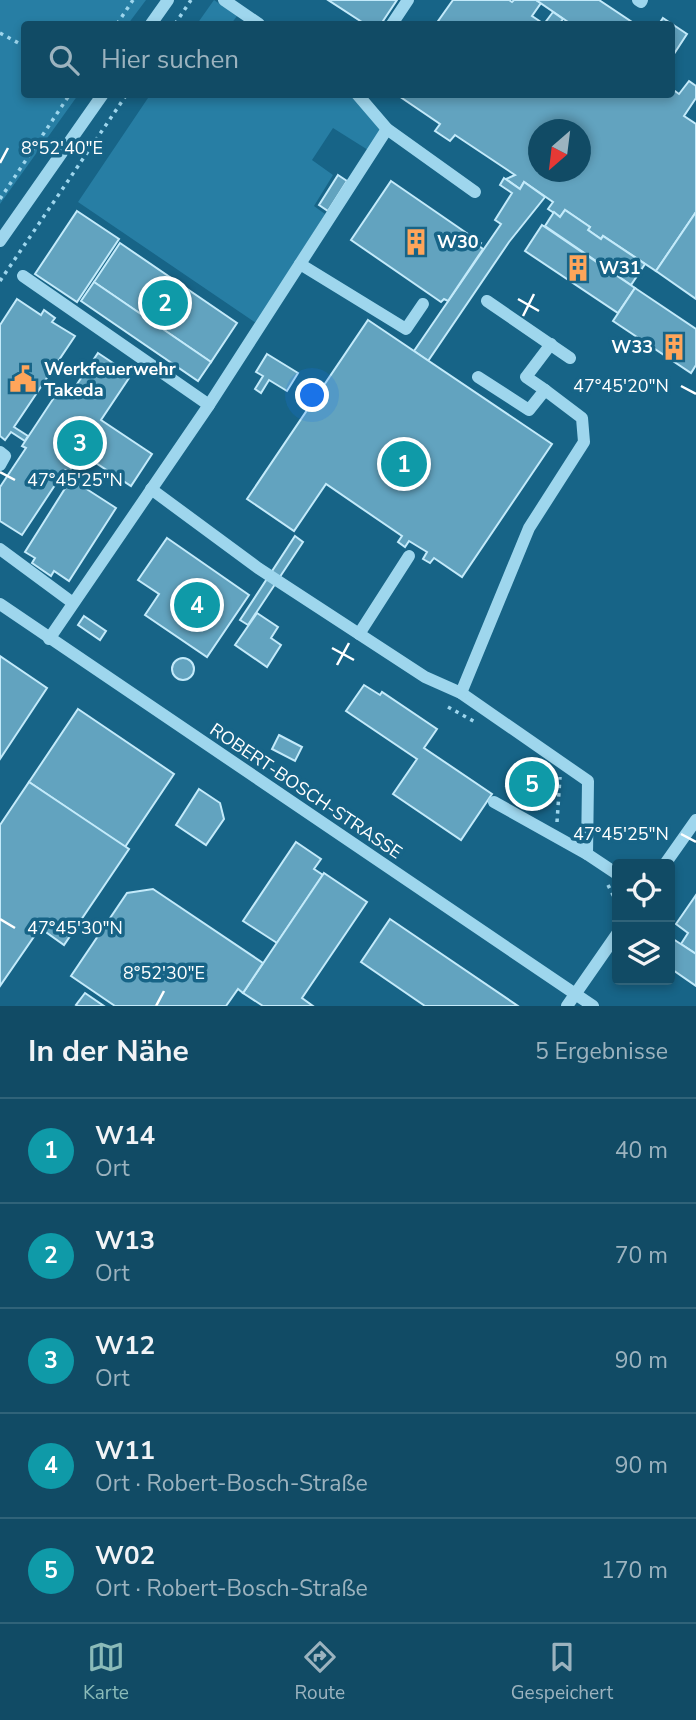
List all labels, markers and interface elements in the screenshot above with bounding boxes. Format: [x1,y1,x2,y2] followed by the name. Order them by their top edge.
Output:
[21,21,675,98] search box
[45,41,83,79] icon: search
[101,42,239,77] text: Hier suchen
[528,119,591,182] north arrow
[21,136,103,160] text: 8°52'40"E
[401,227,431,257] building icon: W30
[437,230,479,254] place label: W30
[563,253,593,283] building icon: W31
[599,256,641,280] place label: W31
[142,277,188,329] pin: 2
[659,332,689,362] building icon: W33
[611,335,653,359] place label: W33
[44,357,176,402] place label: Werkfeuerwehr Takeda
[8,364,38,394] public building icon: Werkfeuerwehr Takeda
[573,374,669,398] text: 47°45'20"N
[295,378,329,412] your location
[57,417,103,469] pin: 3
[381,438,427,490] pin: 1
[27,468,123,492] text: 47°45'25"N
[174,579,220,631] pin: 4
[205,718,407,864] street label: ROBERT-BOSCH-STRASSE
[509,758,555,810] pin: 5
[573,822,669,846] text: 47°45'25"N
[612,859,675,985] map controls
[612,859,675,922] button: locate
[27,916,123,940] text: 47°45'30"N
[612,922,675,985] button: layers
[123,961,205,985] text: 8°52'30"E
[28,1031,189,1072] text: In der Nähe
[535,1036,668,1067] text: 5 Ergebnisse
[95,1118,155,1153] text: W14
[44,1135,58,1166] text: 1
[615,1135,668,1166] text: 40 m
[95,1153,130,1184] text: Ort
[95,1223,155,1258] text: W13
[44,1240,58,1271] text: 2
[615,1240,668,1271] text: 70 m
[95,1258,130,1289] text: Ort
[95,1328,155,1363] text: W12
[44,1345,58,1376] text: 3
[615,1345,668,1376] text: 90 m
[95,1363,130,1394] text: Ort
[95,1433,155,1468] text: W11
[44,1450,58,1481] text: 4
[615,1450,668,1481] text: 90 m
[95,1468,368,1499] text: Ort · Robert-Bosch-Straße
[95,1538,155,1573] text: W02
[44,1555,58,1586] text: 5
[601,1555,668,1586] text: 170 m
[95,1573,368,1604] text: Ort · Robert-Bosch-Straße
[83,1638,129,1706] tab: Karte
[295,1638,345,1706] tab: Route
[511,1638,613,1706] tab: Gespeichert

